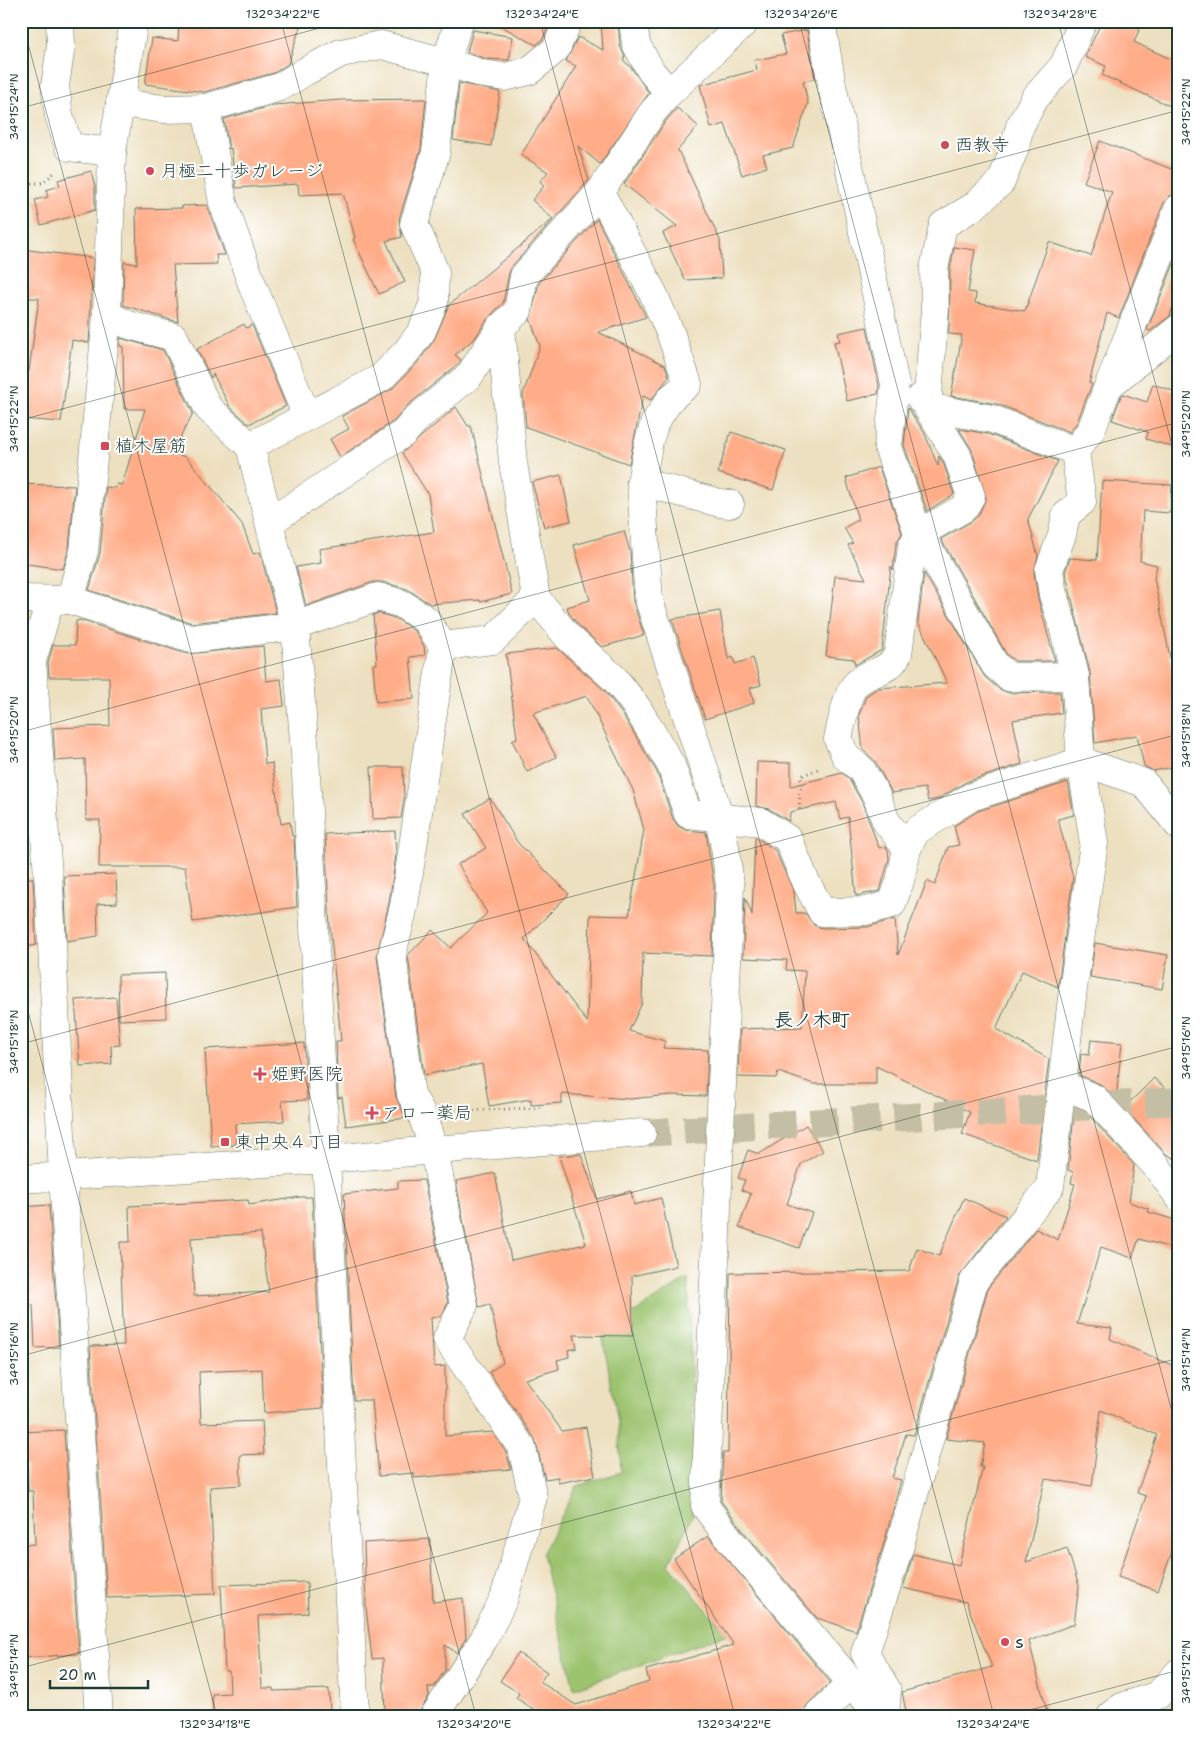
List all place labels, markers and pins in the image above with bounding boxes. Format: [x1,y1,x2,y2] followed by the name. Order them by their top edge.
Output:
[955,133,1009,157] place label: 西教寺
[939,139,951,151] marker: 西教寺
[160,159,323,183] place label: 月極二十歩ガレージ
[144,165,156,177] marker: 月極二十歩ガレージ
[115,434,187,458] place label: 植木屋筋
[99,440,111,452] marker: 植木屋筋
[271,1062,343,1086] place label: 姫野医院
[253,1067,267,1081] marker: 姫野医院
[382,1101,472,1125] place label: アロー薬局
[366,1107,378,1119] marker: アロー薬局
[235,1130,343,1154] place label: 東中央４丁目
[219,1136,231,1148] marker: 東中央４丁目
[1015,1630,1024,1654] place label: s
[999,1636,1011,1648] marker: s

